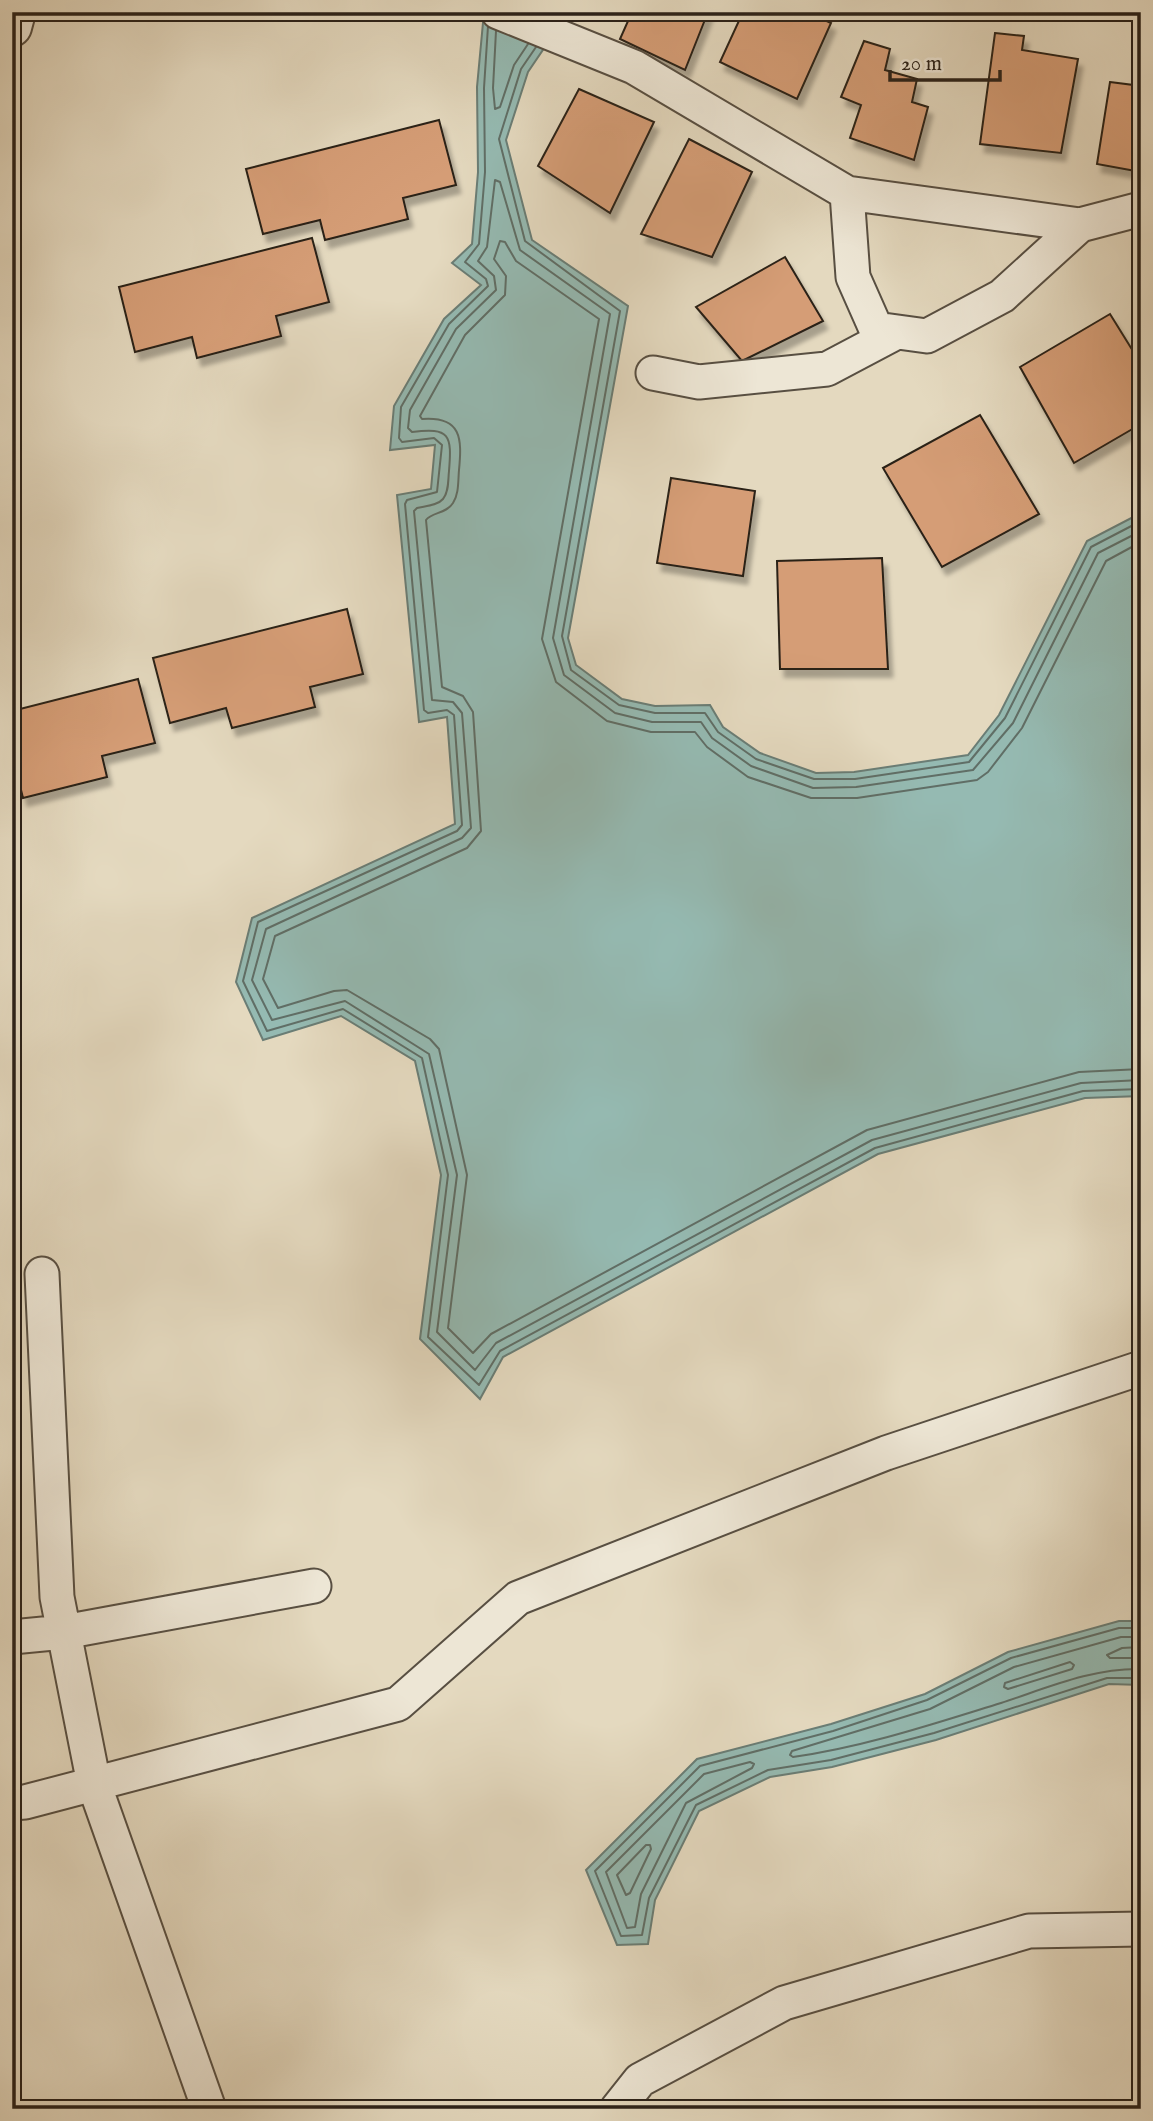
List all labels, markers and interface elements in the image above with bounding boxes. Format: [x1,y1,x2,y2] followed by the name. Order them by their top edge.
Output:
[890,38,1001,82] scale bar
[901,51,942,78] text: 20 m

